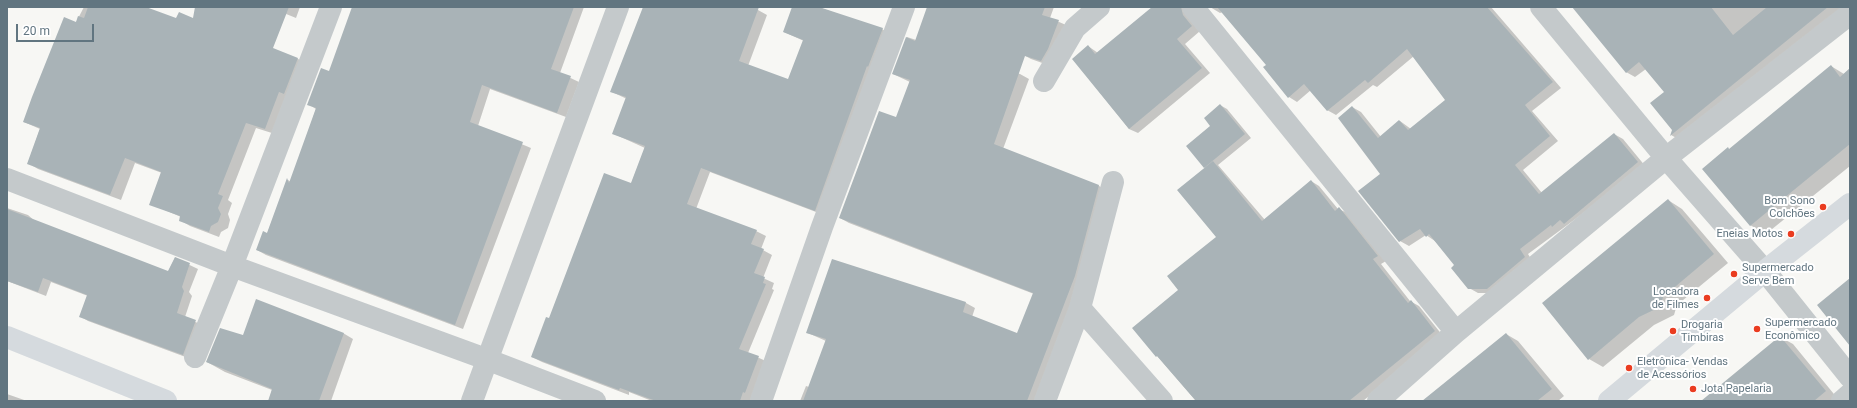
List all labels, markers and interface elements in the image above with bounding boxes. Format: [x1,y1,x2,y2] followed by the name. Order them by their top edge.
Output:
[18,16,96,42] scale bar
[23,24,50,38] text: 20 m
[1764,194,1815,220] place label: Bom Sono Colchões
[1818,202,1828,212] marker: Bom Sono Colchões
[1716,227,1783,241] place label: Eneias Motos
[1786,229,1796,239] marker: Eneias Motos
[1742,261,1814,287] place label: Supermercado Serve Bem
[1729,269,1739,279] marker: Supermercado Serve Bem
[1652,285,1699,311] place label: Locadora de Filmes
[1702,293,1712,303] marker: Locadora de Filmes
[1765,316,1837,342] place label: Supermercado Econômico
[1681,318,1724,344] place label: Drogaria Timbiras
[1752,324,1762,334] marker: Supermercado Econômico
[1668,326,1678,336] marker: Drogaria Timbiras
[1637,355,1728,381] place label: Eletrônica- Vendas de Acessórios
[1624,363,1634,373] marker: Eletrônica- Vendas de Acessórios
[1701,382,1772,396] place label: Jota Papelaria
[1688,384,1698,394] marker: Jota Papelaria

